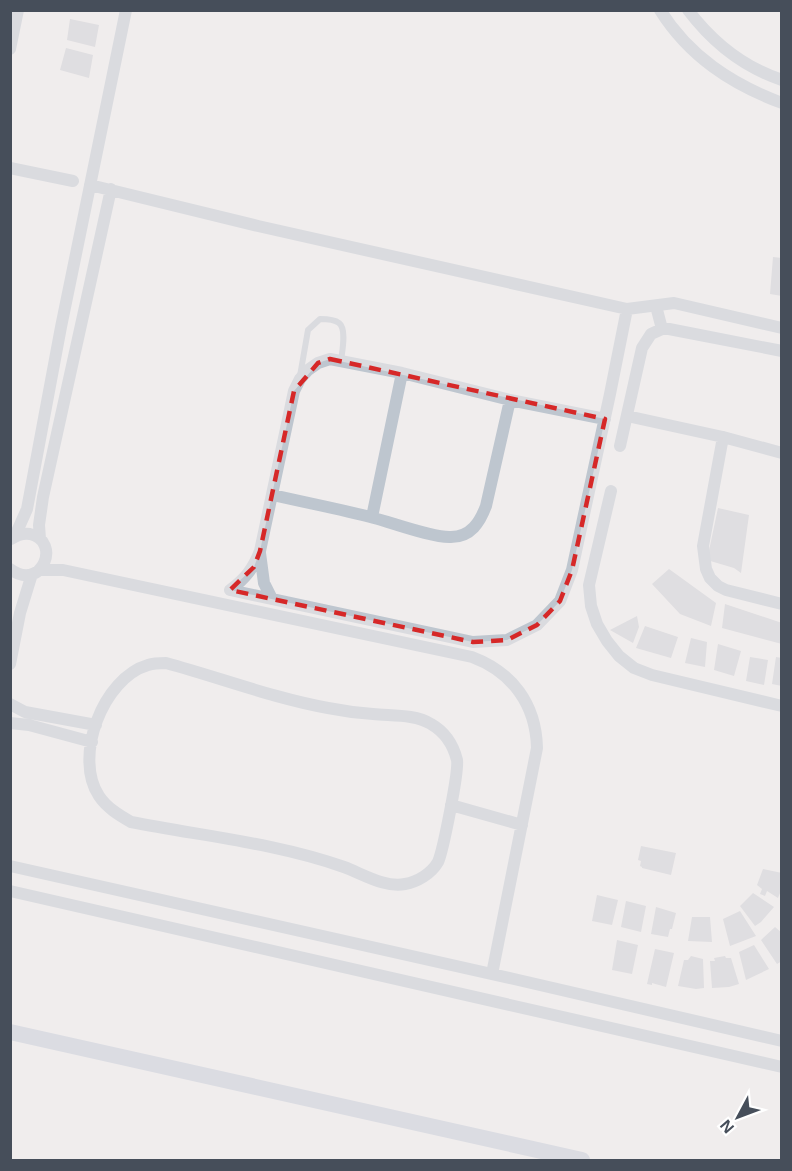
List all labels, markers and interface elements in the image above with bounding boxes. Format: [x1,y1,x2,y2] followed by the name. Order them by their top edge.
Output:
[708,1087,768,1147] north arrow
[717,1117,737,1136] text: N

